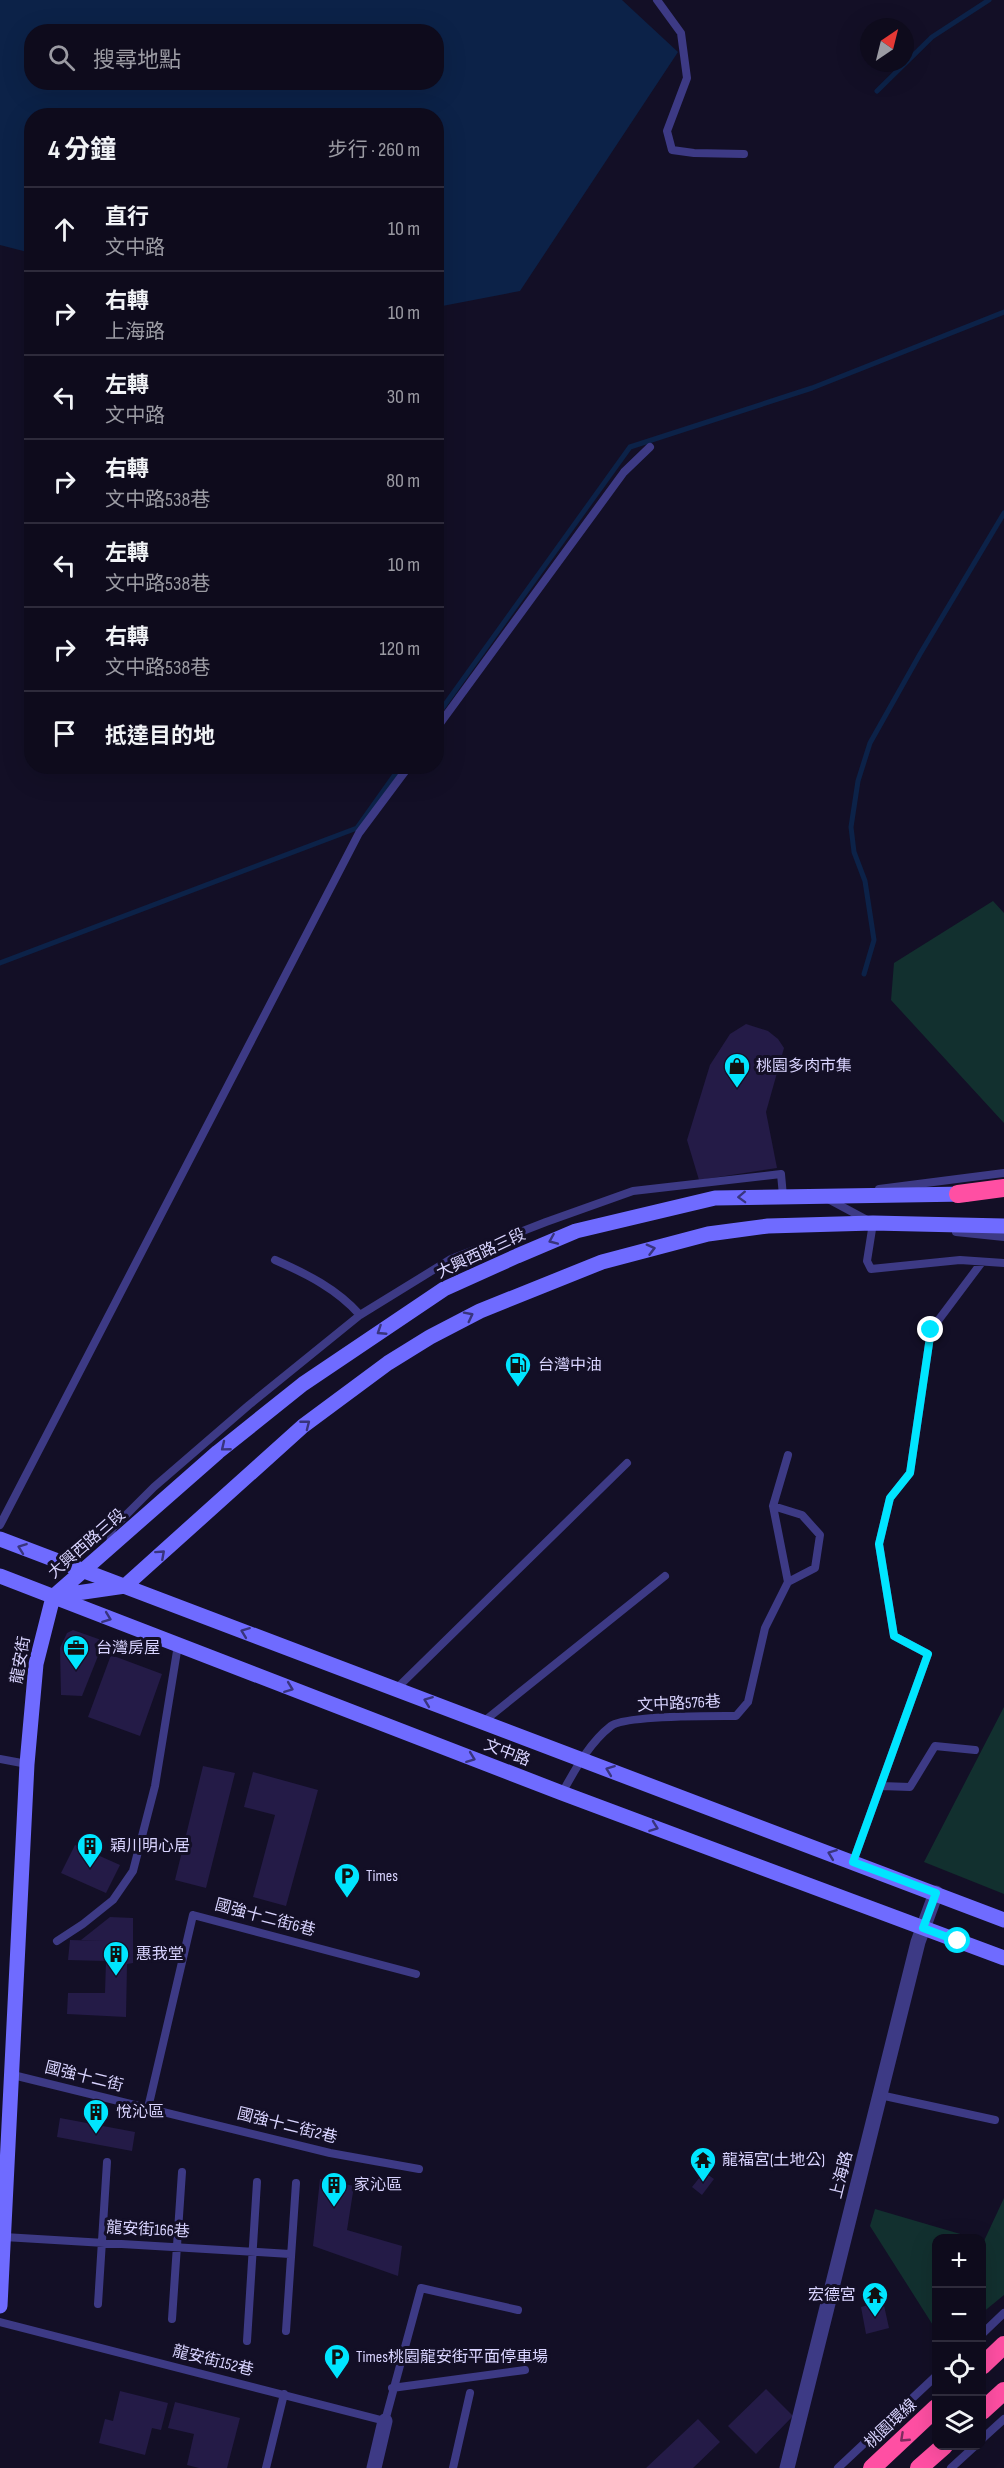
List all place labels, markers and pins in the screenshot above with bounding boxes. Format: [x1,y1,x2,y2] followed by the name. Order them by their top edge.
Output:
[722,1051,752,1089] shop icon: 桃園多肉市集
[756,1057,852,1076] place label: 桃園多肉市集
[503,1350,533,1388] fuel station icon: 台灣中油
[538,1356,602,1375] place label: 台灣中油
[61,1633,91,1671] office icon: 台灣房屋
[96,1639,160,1658] place label: 台灣房屋
[75,1831,105,1869] building icon: 穎川明心居
[110,1837,190,1856] place label: 穎川明心居
[332,1861,362,1899] parking icon: Times
[366,1867,398,1886] place label: Times
[101,1939,131,1977] building icon: 惠我堂
[136,1945,184,1964] place label: 惠我堂
[81,2097,111,2135] building icon: 悅沁區
[116,2103,164,2122] place label: 悅沁區
[688,2145,718,2183] temple icon: 龍福宮(土地公)
[722,2151,825,2170] place label: 龍福宮(土地公)
[319,2170,349,2208] building icon: 家沁區
[354,2176,402,2195] place label: 家沁區
[860,2280,890,2318] temple icon: 宏德宮
[808,2286,856,2305] place label: 宏德宮
[322,2342,352,2380] parking icon: Times桃園龍安街平面停車場
[356,2348,548,2367] place label: Times桃園龍安街平面停車場

